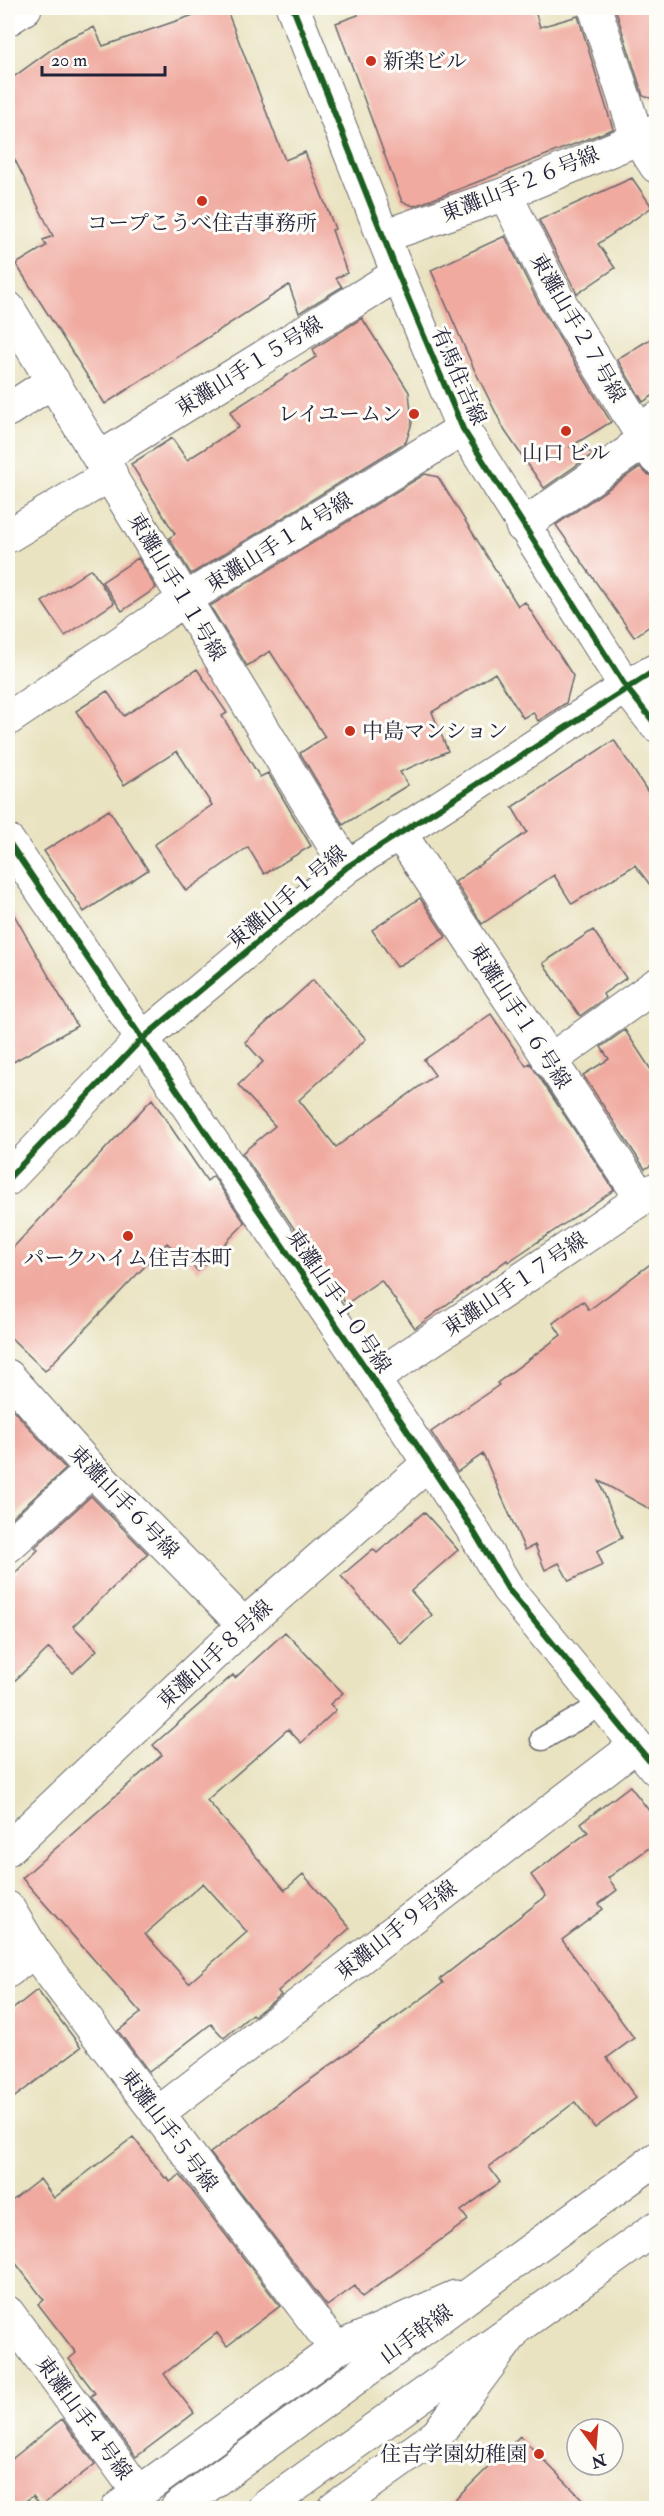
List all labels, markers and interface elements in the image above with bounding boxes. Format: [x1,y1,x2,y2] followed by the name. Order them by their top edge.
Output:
[42,39,165,77] scale bar
[383,48,467,75] place label: 新楽ビル
[51,49,87,72] text: 20 m
[364,54,378,68] marker: 新楽ビル
[437,140,603,228] street label: 東灘山手２６号線
[195,194,209,208] marker: コープこうべ住吉事務所
[87,210,317,237] place label: コープこうべ住吉事務所
[524,249,631,408] street label: 東灘山手２７号線
[171,310,328,422] street label: 東灘山手１５号線
[425,323,492,430] street label: 有馬住吉線
[278,401,402,428] place label: レイユームン
[407,407,421,421] marker: レイユームン
[559,424,573,438] marker: 山口 ビル
[522,440,610,467] place label: 山口 ビル
[201,486,358,598] street label: 東灘山手１４号線
[122,508,231,666] street label: 東灘山手１１号線
[362,718,508,745] place label: 中島マンション
[343,724,357,738] marker: 中島マンション
[222,840,352,955] street label: 東灘山手１号線
[463,938,577,1094] street label: 東灘山手１６号線
[280,1224,397,1378] street label: 東灘山手１０号線
[438,1226,592,1343] street label: 東灘山手１７号線
[121,1229,135,1243] marker: パークハイム住吉本町
[24,1245,232,1272] place label: パークハイム住吉本町
[63,1440,184,1565] street label: 東灘山手６号線
[152,1594,278,1714] street label: 東灘山手８号線
[330,1875,463,1986] street label: 東灘山手９号線
[114,2063,224,2197] street label: 東灘山手５号線
[374,2299,458,2370] street label: 山手幹線
[29,2351,138,2486] street label: 東灘山手４号線
[565,2417,625,2477] north arrow
[380,2441,527,2468] place label: 住吉学園幼稚園
[532,2447,546,2461] marker: 住吉学園幼稚園
[589,2449,609,2472] text: N

